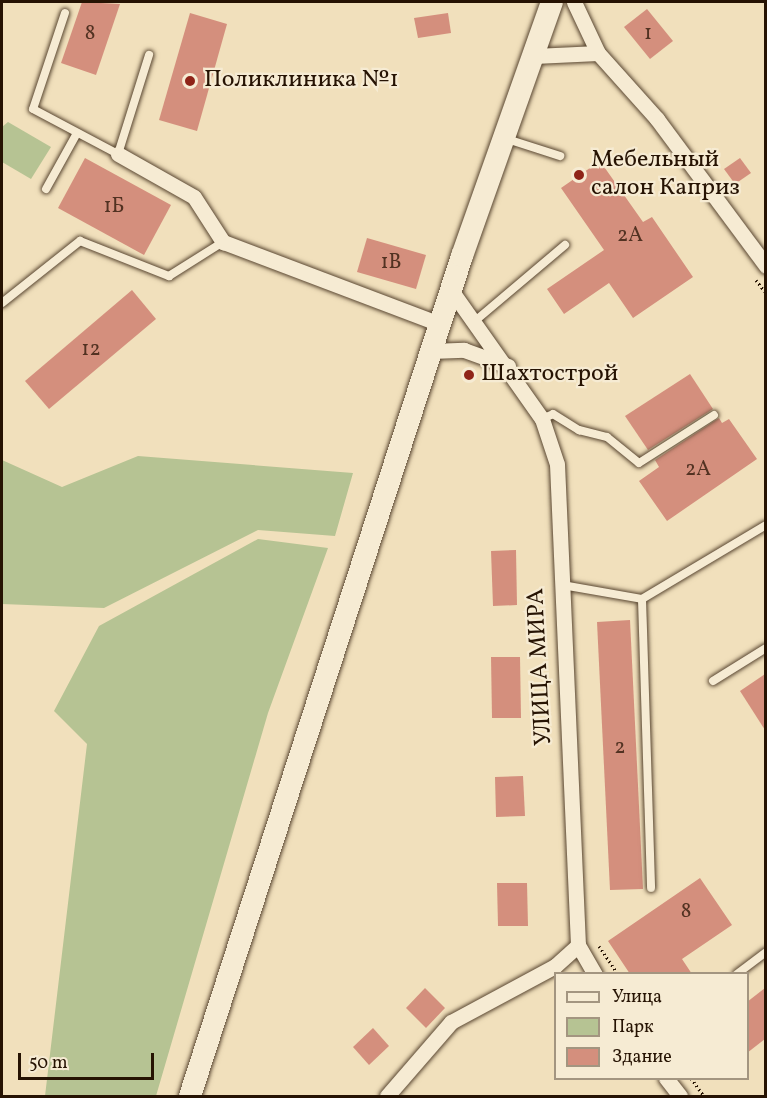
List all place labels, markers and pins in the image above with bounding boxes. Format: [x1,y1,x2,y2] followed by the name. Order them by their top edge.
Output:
[204,67,399,95] place label: Поликлиника №1
[181,72,199,90] marker: Поликлиника №1
[591,147,740,203] place label: Мебельный салон Каприз
[572,168,586,182] marker: Мебельный салон Каприз
[481,361,618,389] place label: Шахтострой
[462,368,476,382] marker: Шахтострой

